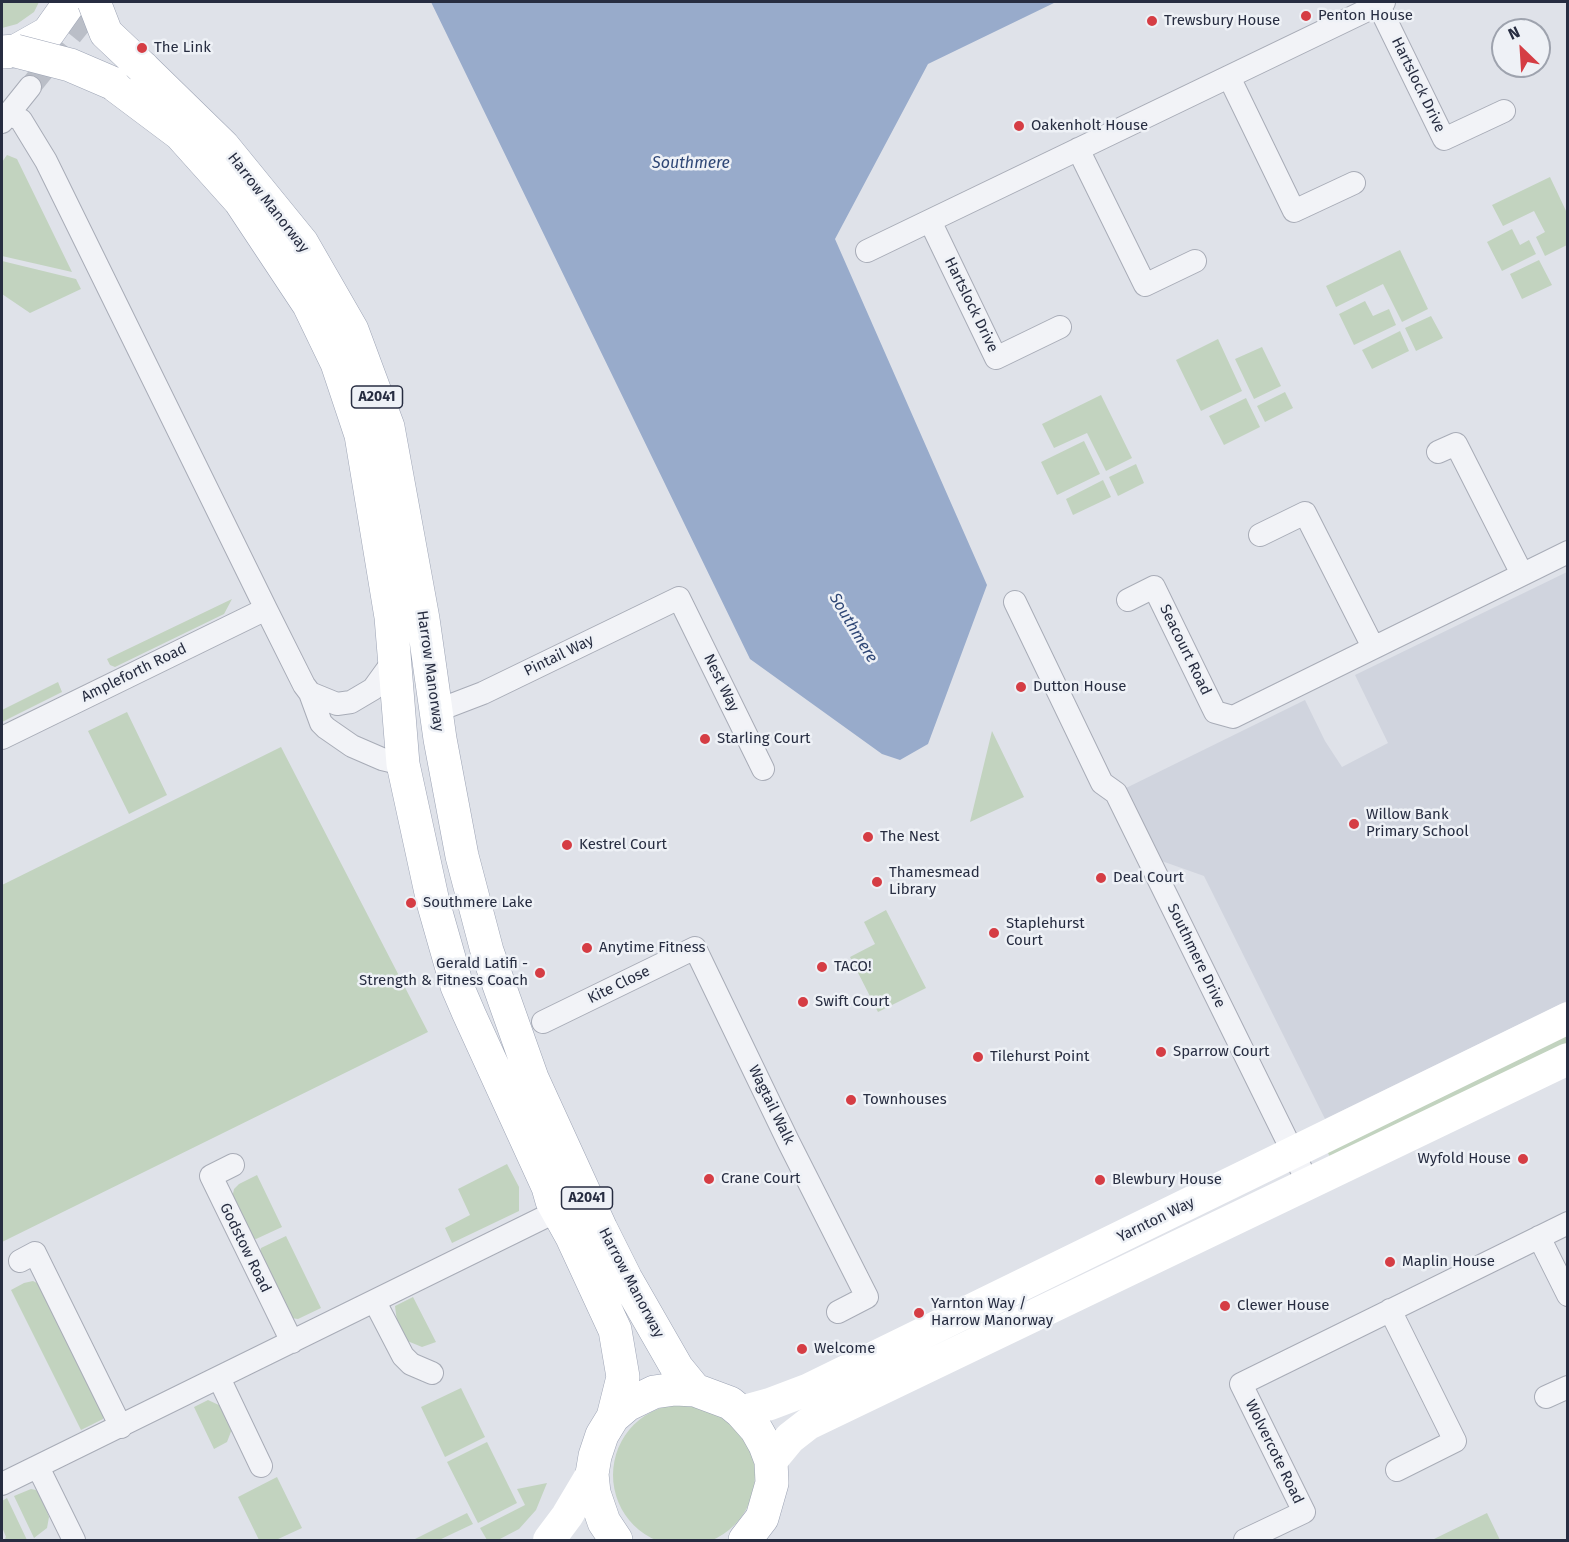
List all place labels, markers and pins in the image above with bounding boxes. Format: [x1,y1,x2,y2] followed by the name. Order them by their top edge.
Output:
[1318,7,1413,25] place label: Penton House
[1299,9,1313,23] marker: Penton House
[1164,12,1280,30] place label: Trewsbury House
[1145,14,1159,28] marker: Trewsbury House
[154,39,211,57] place label: The Link
[135,41,149,55] marker: The Link
[1031,117,1148,135] place label: Oakenholt House
[1012,119,1026,133] marker: Oakenholt House
[1033,678,1126,696] place label: Dutton House
[1014,680,1028,694] marker: Dutton House
[717,730,810,748] place label: Starling Court
[698,732,712,746] marker: Starling Court
[1366,806,1469,841] place label: Willow Bank Primary School
[1347,817,1361,831] marker: Willow Bank Primary School
[880,828,940,846] place label: The Nest
[861,830,875,844] marker: The Nest
[579,836,667,854] place label: Kestrel Court
[560,838,574,852] marker: Kestrel Court
[889,864,980,899] place label: Thamesmead Library
[1113,869,1184,887] place label: Deal Court
[1094,871,1108,885] marker: Deal Court
[870,875,884,889] marker: Thamesmead Library
[423,894,533,912] place label: Southmere Lake
[404,896,418,910] marker: Southmere Lake
[1006,915,1085,950] place label: Staplehurst Court
[987,926,1001,940] marker: Staplehurst Court
[599,939,706,957] place label: Anytime Fitness
[580,941,594,955] marker: Anytime Fitness
[359,955,528,990] place label: Gerald Latifi - Strength & Fitness Coach
[834,958,872,976] place label: TACO!
[815,960,829,974] marker: TACO!
[533,966,547,980] marker: Gerald Latifi - Strength & Fitness Coach
[815,993,889,1011] place label: Swift Court
[796,995,810,1009] marker: Swift Court
[1173,1043,1270,1061] place label: Sparrow Court
[1154,1045,1168,1059] marker: Sparrow Court
[990,1048,1089,1066] place label: Tilehurst Point
[971,1050,985,1064] marker: Tilehurst Point
[863,1091,947,1109] place label: Townhouses
[844,1093,858,1107] marker: Townhouses
[1417,1150,1511,1168] place label: Wyfold House
[1516,1152,1530,1166] marker: Wyfold House
[721,1170,800,1188] place label: Crane Court
[1112,1171,1222,1189] place label: Blewbury House
[702,1172,716,1186] marker: Crane Court
[1093,1173,1107,1187] marker: Blewbury House
[1402,1253,1495,1271] place label: Maplin House
[1383,1255,1397,1269] marker: Maplin House
[931,1295,1053,1330] place label: Yarnton Way / Harrow Manorway
[1237,1297,1329,1315] place label: Clewer House
[1218,1299,1232,1313] marker: Clewer House
[912,1306,926,1320] marker: Yarnton Way / Harrow Manorway
[814,1340,875,1358] place label: Welcome
[795,1342,809,1356] marker: Welcome

